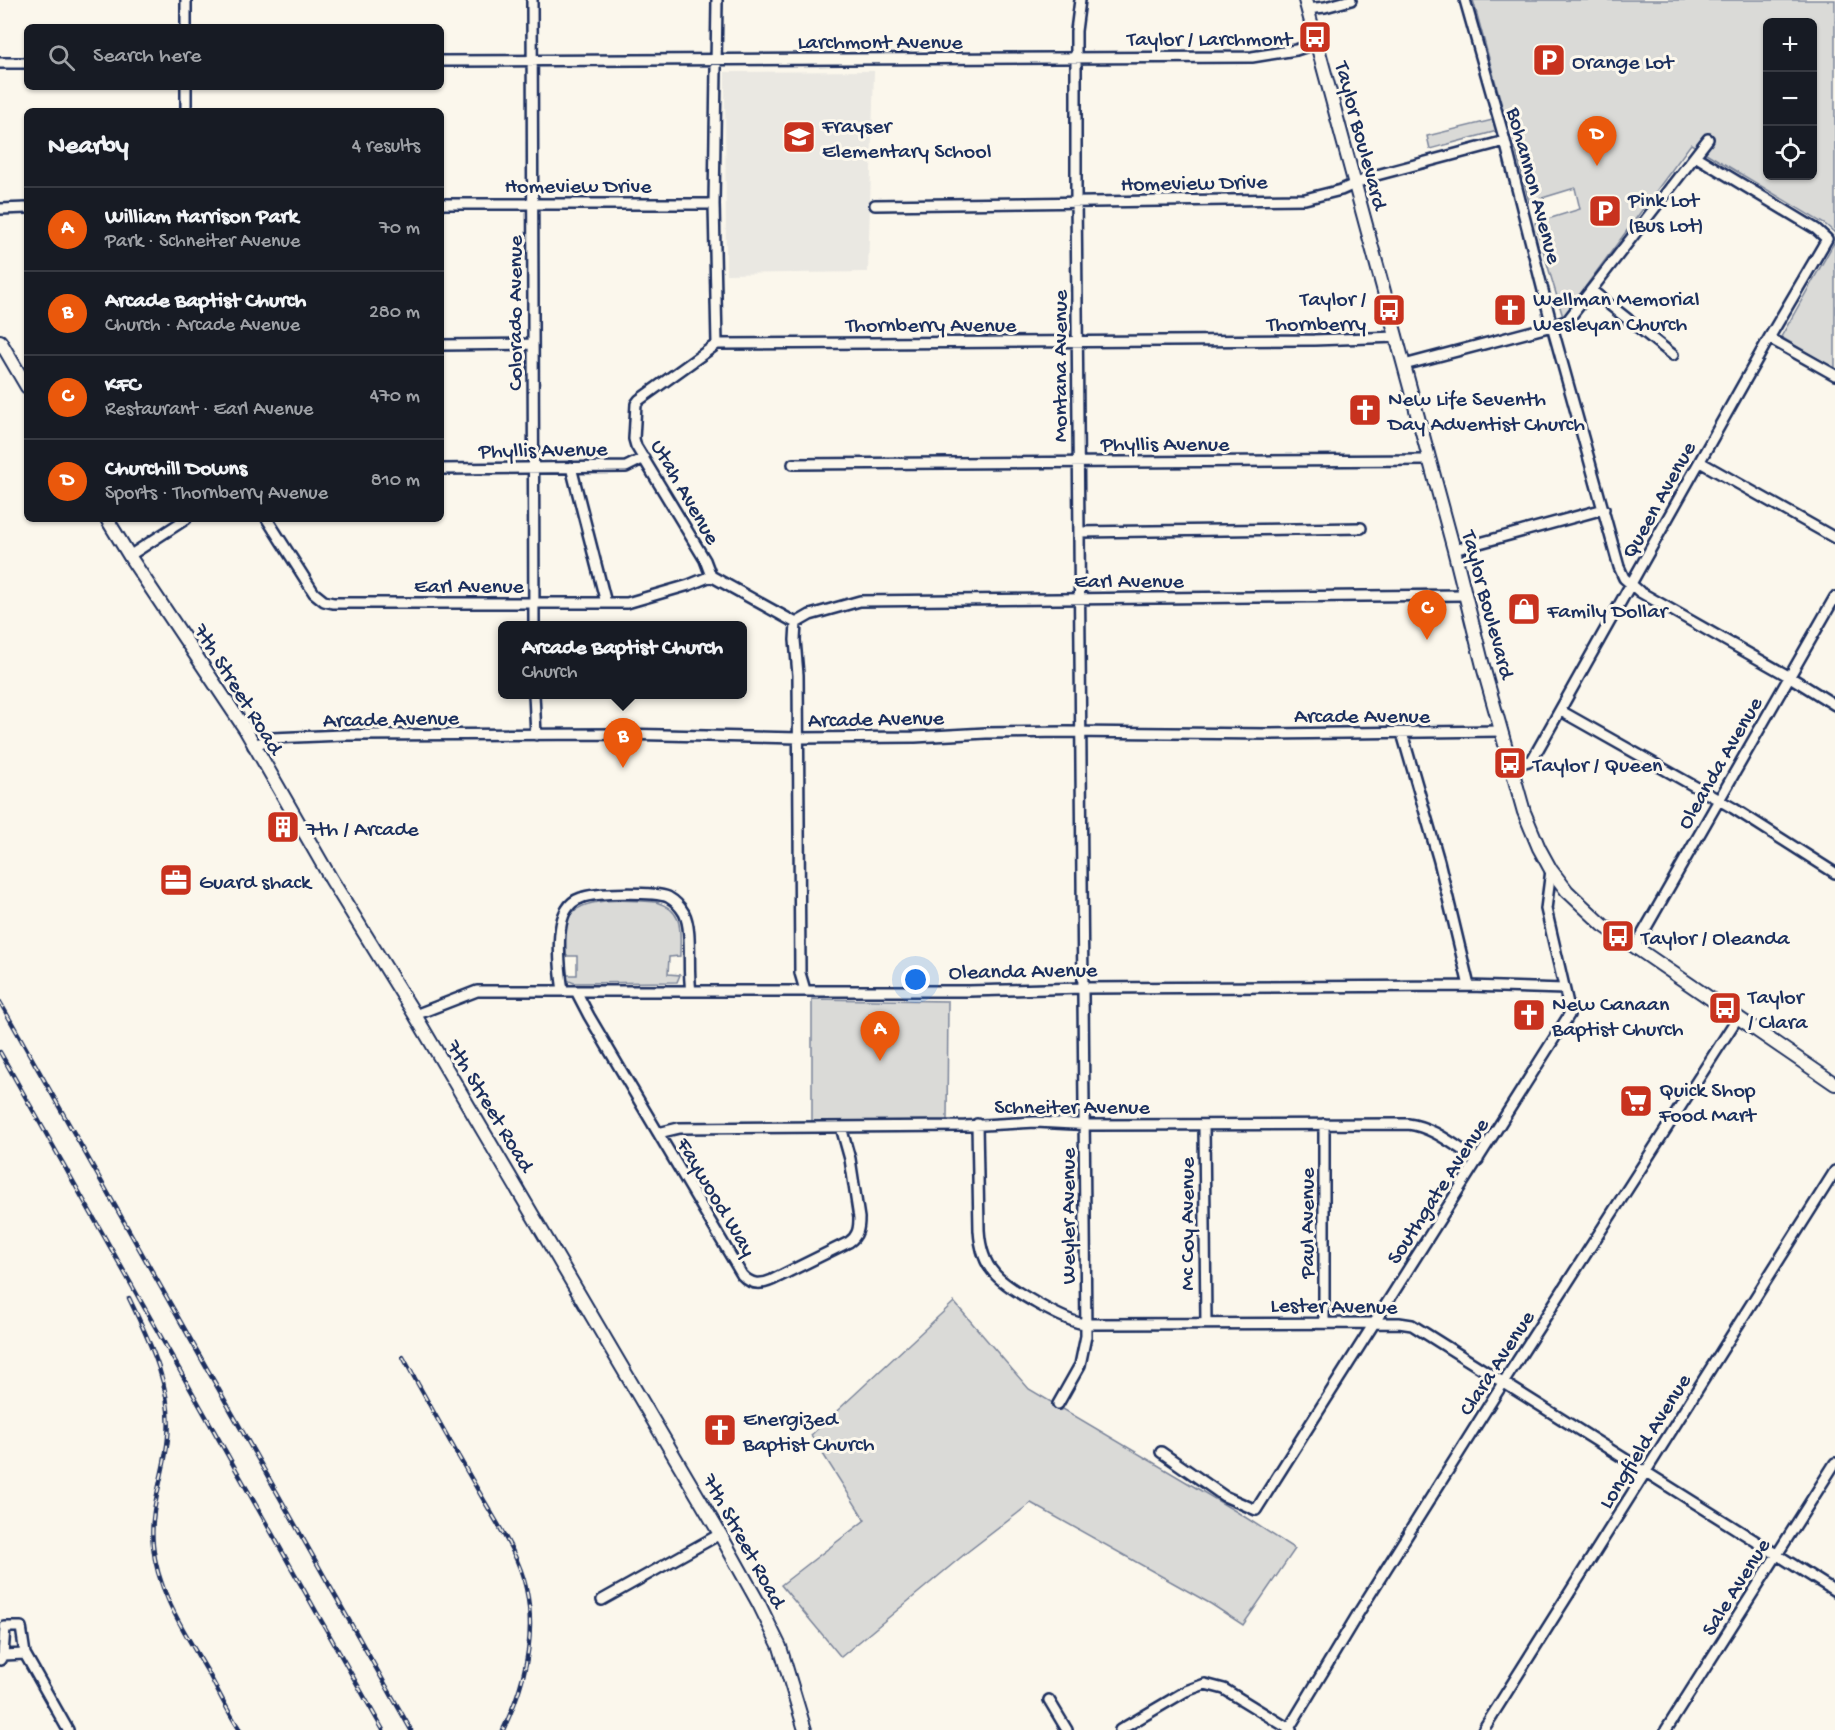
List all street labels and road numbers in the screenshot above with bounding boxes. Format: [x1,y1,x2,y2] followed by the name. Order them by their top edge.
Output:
[797,31,963,57] street label: Larchmont Avenue
[1326,57,1392,215] street label: Taylor Boulevard
[1499,104,1566,268] street label: Bohannon Avenue
[1120,171,1268,199] street label: Homeview Drive
[505,175,652,201] street label: Homeview Drive
[504,235,530,391] street label: Colorado Avenue
[1049,289,1075,442] street label: Montana Avenue
[844,314,1017,340] street label: Thornberry Avenue
[1100,433,1230,459] street label: Phyllis Avenue
[643,436,724,551] street label: Utah Avenue
[1618,437,1704,564] street label: Queen Avenue
[477,438,608,466] street label: Phyllis Avenue
[1453,526,1519,684] street label: Taylor Boulevard
[1074,570,1185,596] street label: Earl Avenue
[414,575,525,601] street label: Earl Avenue
[185,619,288,762] street label: 7th Street Road
[1673,693,1770,835] street label: Oleanda Avenue
[1294,705,1431,731] street label: Arcade Avenue
[323,707,460,735] street label: Arcade Avenue
[808,707,945,735] street label: Arcade Avenue
[949,959,1098,987] street label: Oleanda Avenue
[438,1035,539,1180] street label: 7th Street Road
[994,1096,1150,1122] street label: Schneiter Avenue
[1382,1114,1497,1270] street label: Southgate Avenue
[668,1133,760,1262] street label: Faywood Way
[1057,1147,1083,1284] street label: Weyler Avenue
[1176,1157,1202,1291] street label: Mc Coy Avenue
[1296,1167,1322,1279] street label: Paul Avenue
[1270,1294,1398,1322] street label: Lester Avenue
[1455,1306,1542,1422] street label: Clara Avenue
[1594,1369,1699,1514] street label: Longfield Avenue
[694,1469,791,1615] street label: 7th Street Road
[1697,1534,1778,1642] street label: Sale Avenue

